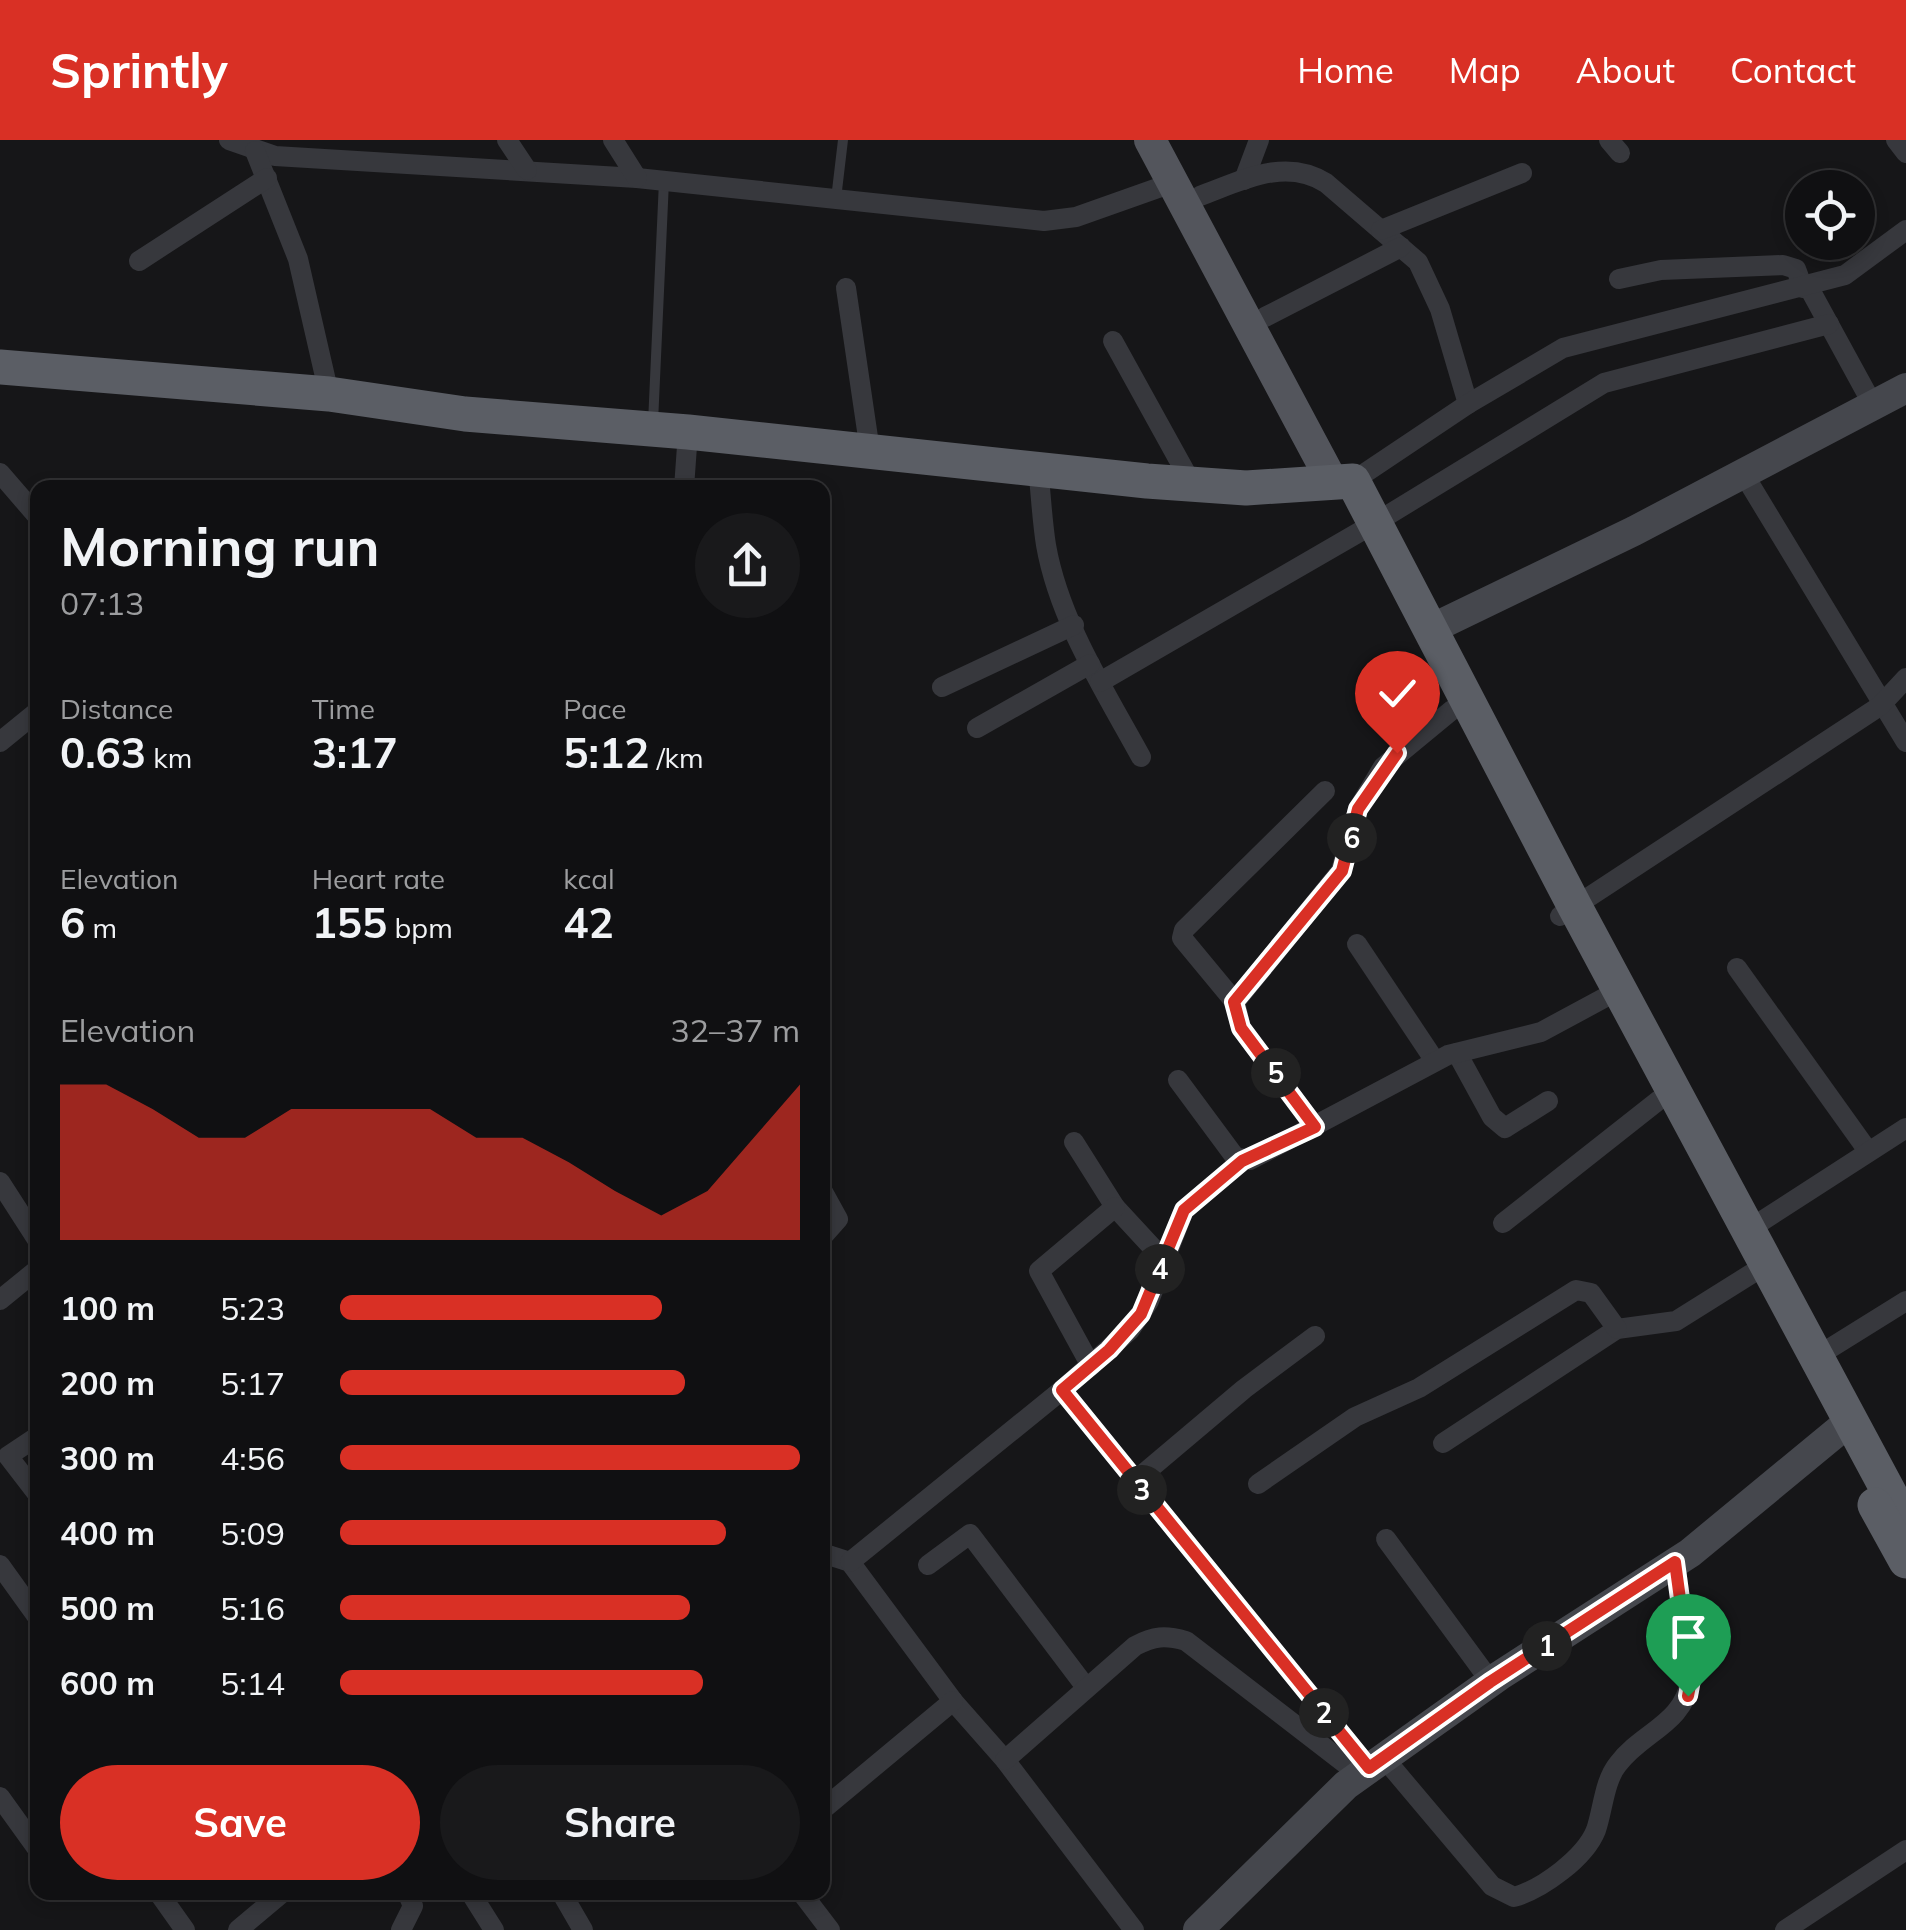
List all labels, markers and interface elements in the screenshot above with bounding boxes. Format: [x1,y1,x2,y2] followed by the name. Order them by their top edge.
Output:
[50,40,228,100] text: Sprintly
[1297,48,1394,92] text: Home
[1449,48,1521,92] text: Map
[1576,48,1675,92] text: About
[1730,48,1856,92] text: Contact
[1785,170,1875,260] map controls
[1785,170,1875,260] button: locate
[60,511,380,580] text: Morning run
[695,513,800,618] button: share
[60,583,144,623] text: 07:13
[1355,651,1440,754] pin
[1370,666,1425,721] icon: check
[60,691,173,726] text: Distance
[312,691,375,726] text: Time
[563,691,627,726] text: Pace
[60,726,146,779] text: 0.63
[312,726,398,779] text: 3:17
[563,726,649,779] text: 5:12
[146,740,192,775] text: km
[649,740,704,775] text: /km
[1327,813,1377,863] pin: 6
[1344,820,1360,855] text: 6
[60,861,178,896] text: Elevation
[312,861,445,896] text: Heart rate
[563,861,615,896] text: kcal
[60,896,85,949] text: 6
[312,896,387,949] text: 155
[563,896,614,949] text: 42
[85,910,117,945] text: m
[387,910,453,945] text: bpm
[60,1010,195,1050] text: Elevation
[671,1010,800,1050] text: 32–37 m
[1251,1048,1301,1098] pin: 5
[1268,1055,1284,1090] text: 5
[1135,1244,1185,1294] pin: 4
[1152,1251,1168,1286] text: 4
[60,1288,155,1328] text: 100 m
[220,1288,285,1328] text: 5:23
[60,1363,155,1403] text: 200 m
[220,1363,285,1403] text: 5:17
[60,1438,155,1478] text: 300 m
[220,1438,285,1478] text: 4:56
[1117,1465,1167,1515] pin: 3
[1134,1472,1150,1507] text: 3
[60,1513,155,1553] text: 400 m
[220,1513,285,1553] text: 5:09
[60,1588,155,1628] text: 500 m
[220,1588,285,1628] text: 5:16
[1646,1594,1731,1697] pin
[1661,1609,1716,1664] icon: arrive
[1522,1621,1572,1671] pin: 1
[1539,1628,1555,1663] text: 1
[60,1663,155,1703] text: 600 m
[220,1663,285,1703] text: 5:14
[1299,1688,1349,1738] pin: 2
[1316,1695,1332,1730] text: 2
[60,1765,420,1880] button: Save
[440,1765,800,1880] button: Share

